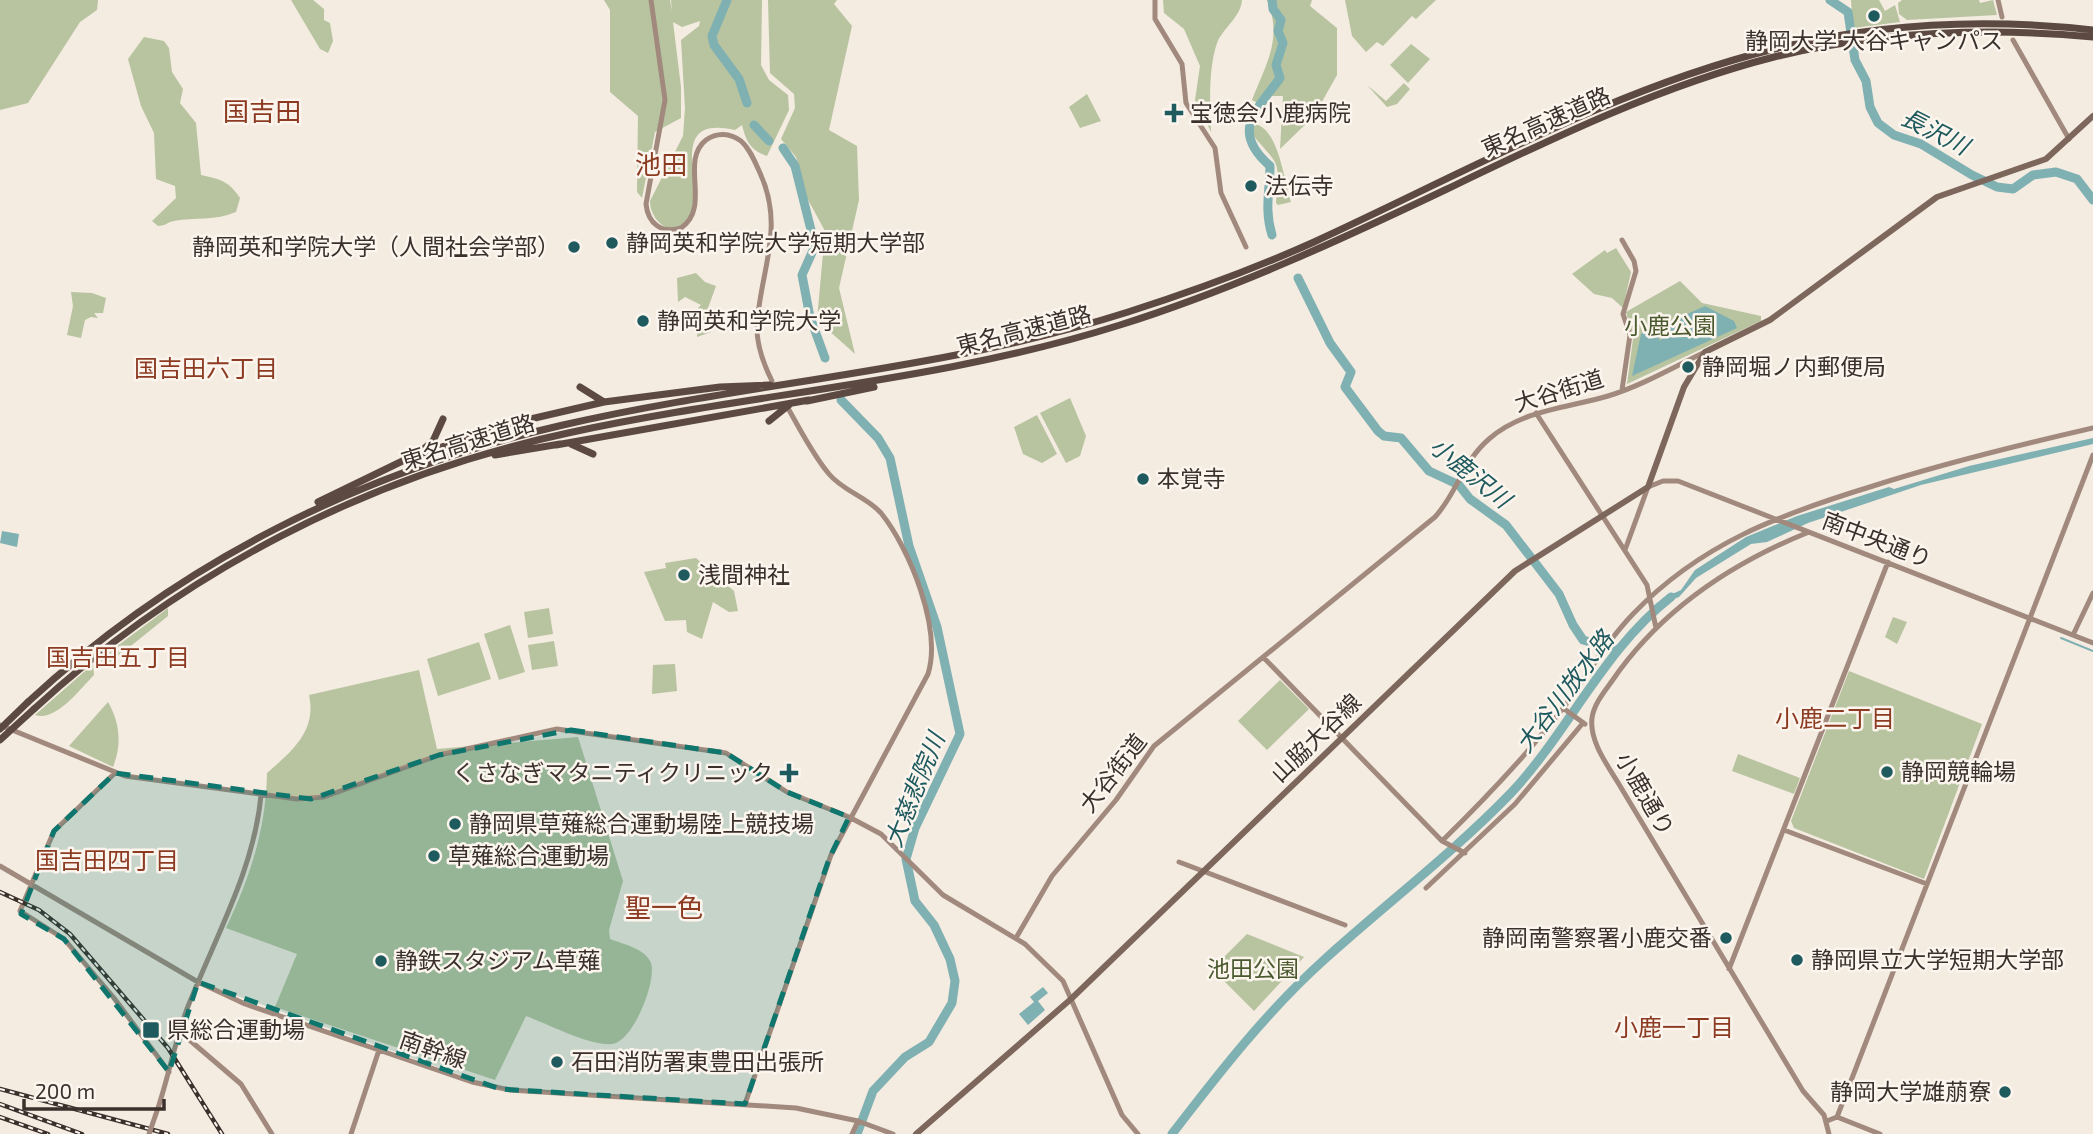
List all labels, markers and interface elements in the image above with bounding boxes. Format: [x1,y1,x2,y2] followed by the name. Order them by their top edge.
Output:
[1866,8,1882,24] marker: 静岡大学 大谷キャンパス
[1745,26,2003,54] place label: 静岡大学 大谷キャンパス
[1477,80,1614,162] street label: 東名高速道路
[223,95,301,126] district label: 国吉田
[1190,98,1351,126] place label: 宝徳会小鹿病院
[1897,101,1977,161] water label: 長沢川
[1164,103,1184,123] marker: 宝徳会小鹿病院
[635,148,687,179] district label: 池田
[1265,171,1334,199] place label: 法伝寺
[1243,178,1259,194] marker: 法伝寺
[626,228,925,256] place label: 静岡英和学院大学短期大学部
[192,232,560,260] place label: 静岡英和学院大学（人間社会学部）
[604,235,620,251] marker: 静岡英和学院大学短期大学部
[566,239,582,255] marker: 静岡英和学院大学（人間社会学部）
[953,299,1094,359] street label: 東名高速道路
[657,306,841,334] place label: 静岡英和学院大学
[1624,311,1716,339] park label: 小鹿公園
[635,313,651,329] marker: 静岡英和学院大学
[1702,352,1886,380] place label: 静岡堀ノ内郵便局
[134,353,278,382] district label: 国吉田六丁目
[1680,359,1696,375] marker: 静岡堀ノ内郵便局
[1511,363,1607,417] street label: 大谷街道
[398,407,538,475] street label: 東名高速道路
[1425,430,1520,515] water label: 小鹿沢川
[1157,464,1226,492] place label: 本覚寺
[1135,471,1151,487] marker: 本覚寺
[1819,505,1936,573] street label: 南中央通り
[698,560,790,588] place label: 浅間神社
[676,567,692,583] marker: 浅間神社
[1509,623,1620,757] water label: 大谷川放水路
[46,642,190,671] district label: 国吉田五丁目
[1264,687,1366,787] street label: 山脇大谷線
[1775,703,1895,732] district label: 小鹿二丁目
[878,726,951,851] water label: 大慈悲院川
[1073,728,1152,817] street label: 大谷街道
[1611,747,1681,840] street label: 小鹿通り
[1901,757,2016,785] place label: 静岡競輪場
[452,758,773,786] place label: くさなぎマタニティクリニック
[779,763,799,783] marker: くさなぎマタニティクリニック
[1879,764,1895,780] marker: 静岡競輪場
[469,809,814,837] place label: 静岡県草薙総合運動場陸上競技場
[447,816,463,832] marker: 静岡県草薙総合運動場陸上競技場
[448,841,609,869] place label: 草薙総合運動場
[35,845,179,874] district label: 国吉田四丁目
[426,848,442,864] marker: 草薙総合運動場
[625,891,703,922] district label: 聖一色
[1482,923,1712,951] place label: 静岡南警察署小鹿交番
[1718,930,1734,946] marker: 静岡南警察署小鹿交番
[1811,945,2064,973] place label: 静岡県立大学短期大学部
[395,946,600,974] place label: 静鉄スタジアム草薙
[1789,952,1805,968] marker: 静岡県立大学短期大学部
[373,953,389,969] marker: 静鉄スタジアム草薙
[1207,954,1299,982] park label: 池田公園
[1614,1012,1734,1041] district label: 小鹿一丁目
[167,1015,305,1043] place label: 県総合運動場
[141,1020,161,1040] marker: 県総合運動場
[396,1025,471,1074] street label: 南幹線
[571,1047,824,1075] place label: 石田消防署東豊田出張所
[549,1054,565,1070] marker: 石田消防署東豊田出張所
[24,1068,164,1112] scale bar
[1830,1077,1991,1105] place label: 静岡大学雄萠寮
[35,1078,95,1103] text: 200 m
[1997,1084,2013,1100] marker: 静岡大学雄萠寮

